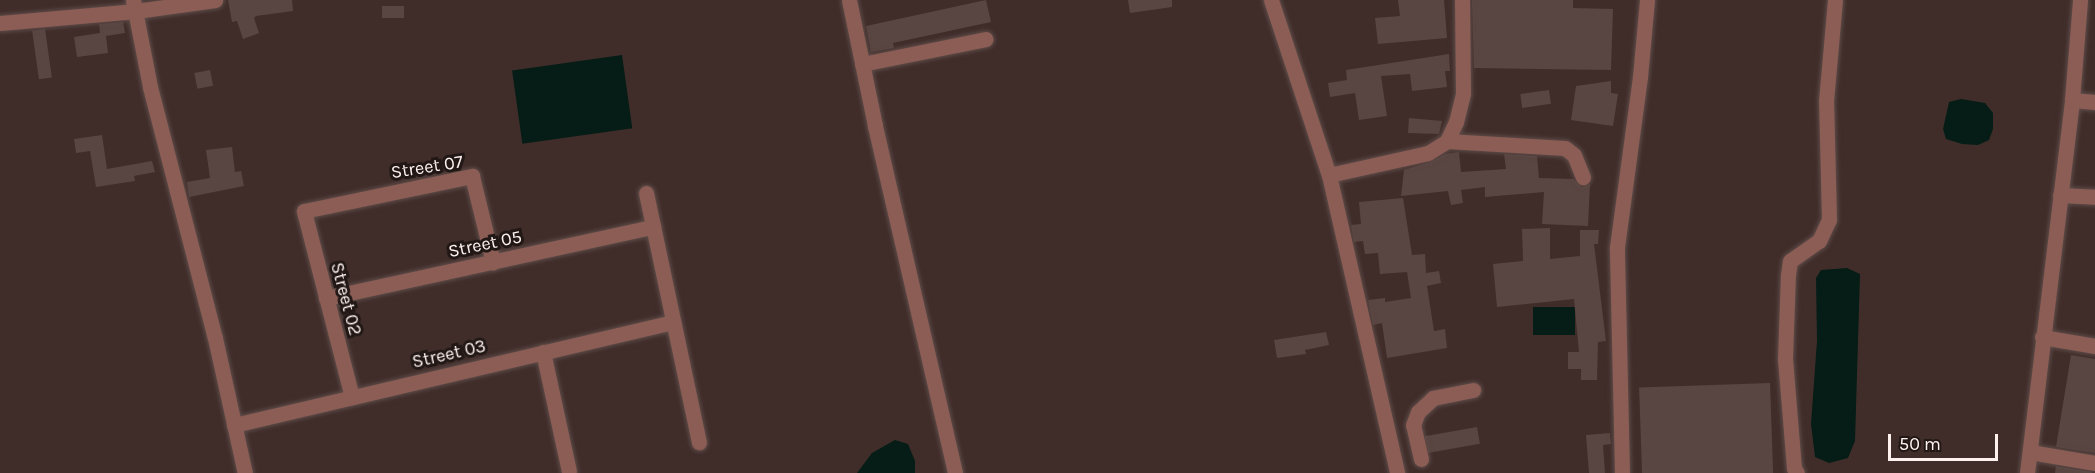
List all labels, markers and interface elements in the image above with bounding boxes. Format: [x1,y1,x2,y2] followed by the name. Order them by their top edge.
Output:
[389,151,465,183] street label: Street 07
[446,226,524,262] street label: Street 05
[326,260,366,338] street label: Street 02
[410,335,488,373] street label: Street 03
[1891,422,2000,460] scale bar
[1899,433,1941,455] text: 50 m

